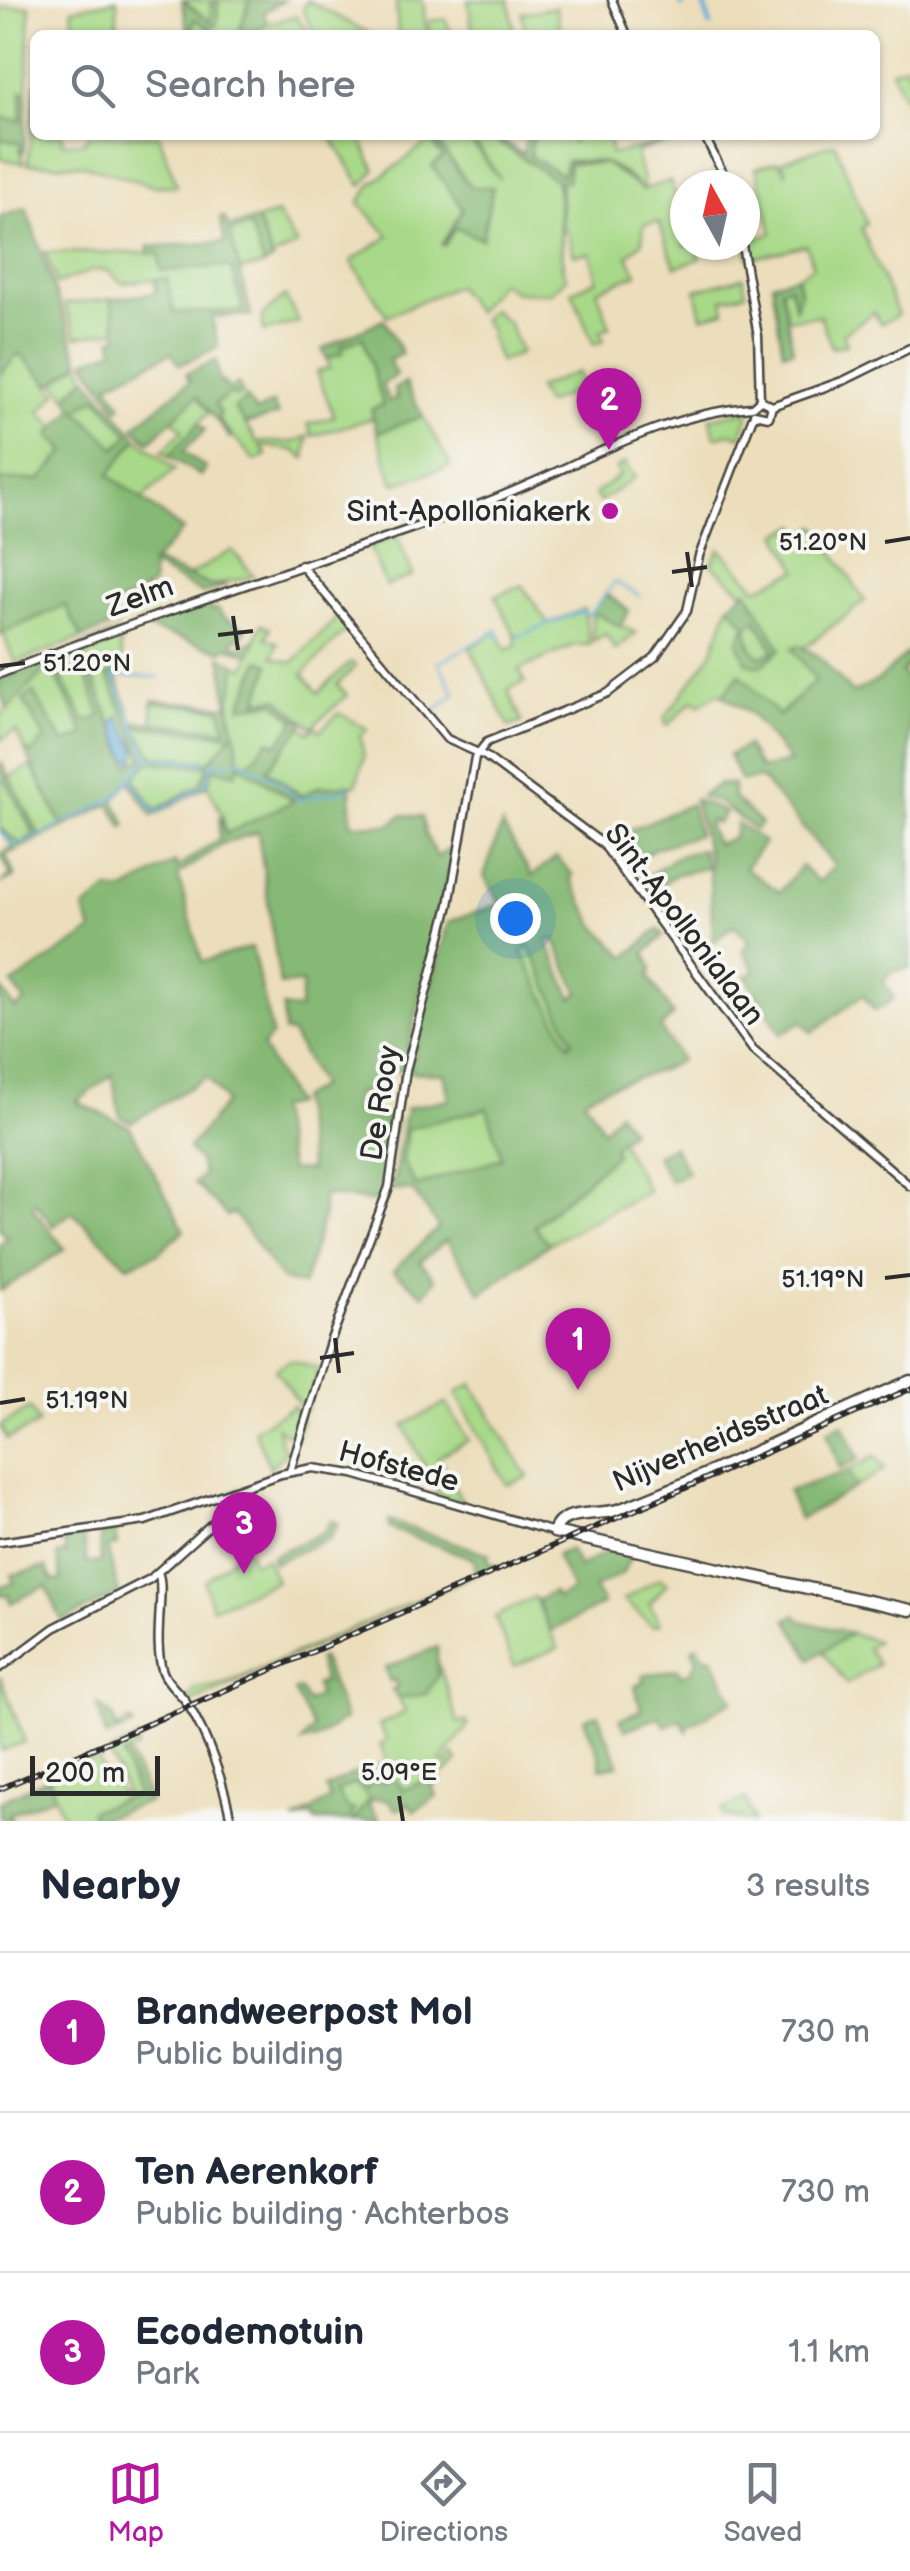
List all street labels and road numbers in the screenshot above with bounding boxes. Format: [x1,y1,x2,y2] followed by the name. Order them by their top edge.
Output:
[101,568,178,626] street label: Zelm
[597,817,772,1033] street label: Sint-Apollonialaan
[354,1043,408,1163] street label: De Rooy
[607,1377,833,1500] street label: Nijverheidsstraat
[335,1434,463,1500] street label: Hofstede

